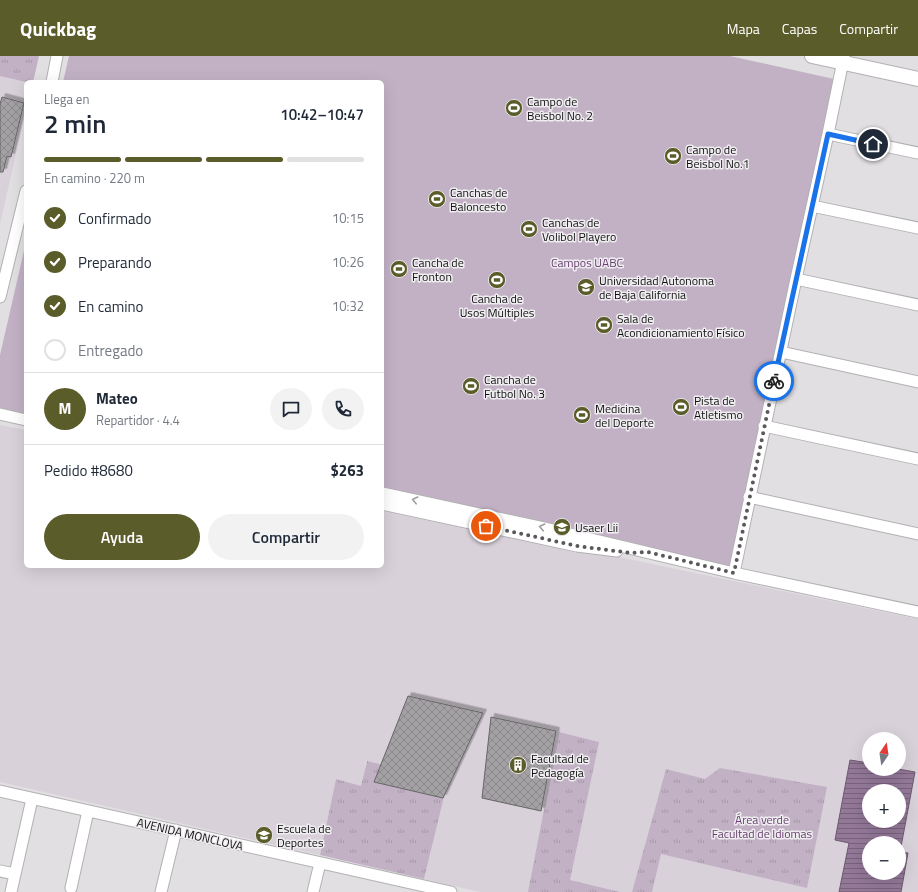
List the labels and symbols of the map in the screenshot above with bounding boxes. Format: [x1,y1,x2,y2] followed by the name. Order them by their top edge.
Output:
[527,92,593,125] place label: Campo de Beisbol No. 2
[504,98,524,118] sports icon: Campo de Beisbol No. 2
[856,127,890,161] pin
[686,140,749,173] place label: Campo de Beisbol No.1
[663,146,683,166] sports icon: Campo de Beisbol No.1
[450,183,507,216] place label: Canchas de Baloncesto
[427,189,447,209] sports icon: Canchas de Baloncesto
[542,213,616,246] place label: Canchas de Volibol Playero
[519,219,539,239] sports icon: Canchas de Volibol Playero
[412,253,464,286] place label: Cancha de Fronton
[551,253,624,272] park label: Campos UABC
[389,259,409,279] sports icon: Cancha de Fronton
[487,270,507,290] sports icon: Cancha de Usos Múltiples
[599,271,714,304] place label: Universidad Autonoma de Baja California
[576,277,596,297] school or university icon: Universidad Autonoma de Baja California
[460,289,535,322] place label: Cancha de Usos Múltiples
[617,309,745,342] place label: Sala de Acondicionamiento Físico
[594,315,614,335] sports icon: Sala de Acondicionamiento Físico
[754,361,794,401] courier
[484,370,545,403] place label: Cancha de Futbol No. 3
[461,376,481,396] sports icon: Cancha de Futbol No. 3
[694,391,743,424] place label: Pista de Atletismo
[671,397,691,417] sports icon: Pista de Atletismo
[595,399,654,432] place label: Medicina del Deporte
[572,405,592,425] sports icon: Medicina del Deporte
[412,496,418,504] one-way arrow
[469,509,503,543] pin
[552,517,572,537] school or university icon: Usaer Lii
[575,518,618,537] place label: Usaer Lii
[539,524,545,532] one-way arrow
[862,732,906,776] north arrow
[531,749,589,782] place label: Facultad de Pedagogía
[508,755,528,775] building icon: Facultad de Pedagogía
[712,810,813,843] park label: Área verde Facultad de Idiomas
[135,813,245,855] street label: AVENIDA MONCLOVA
[277,819,331,852] place label: Escuela de Deportes
[254,825,274,845] school or university icon: Escuela de Deportes

